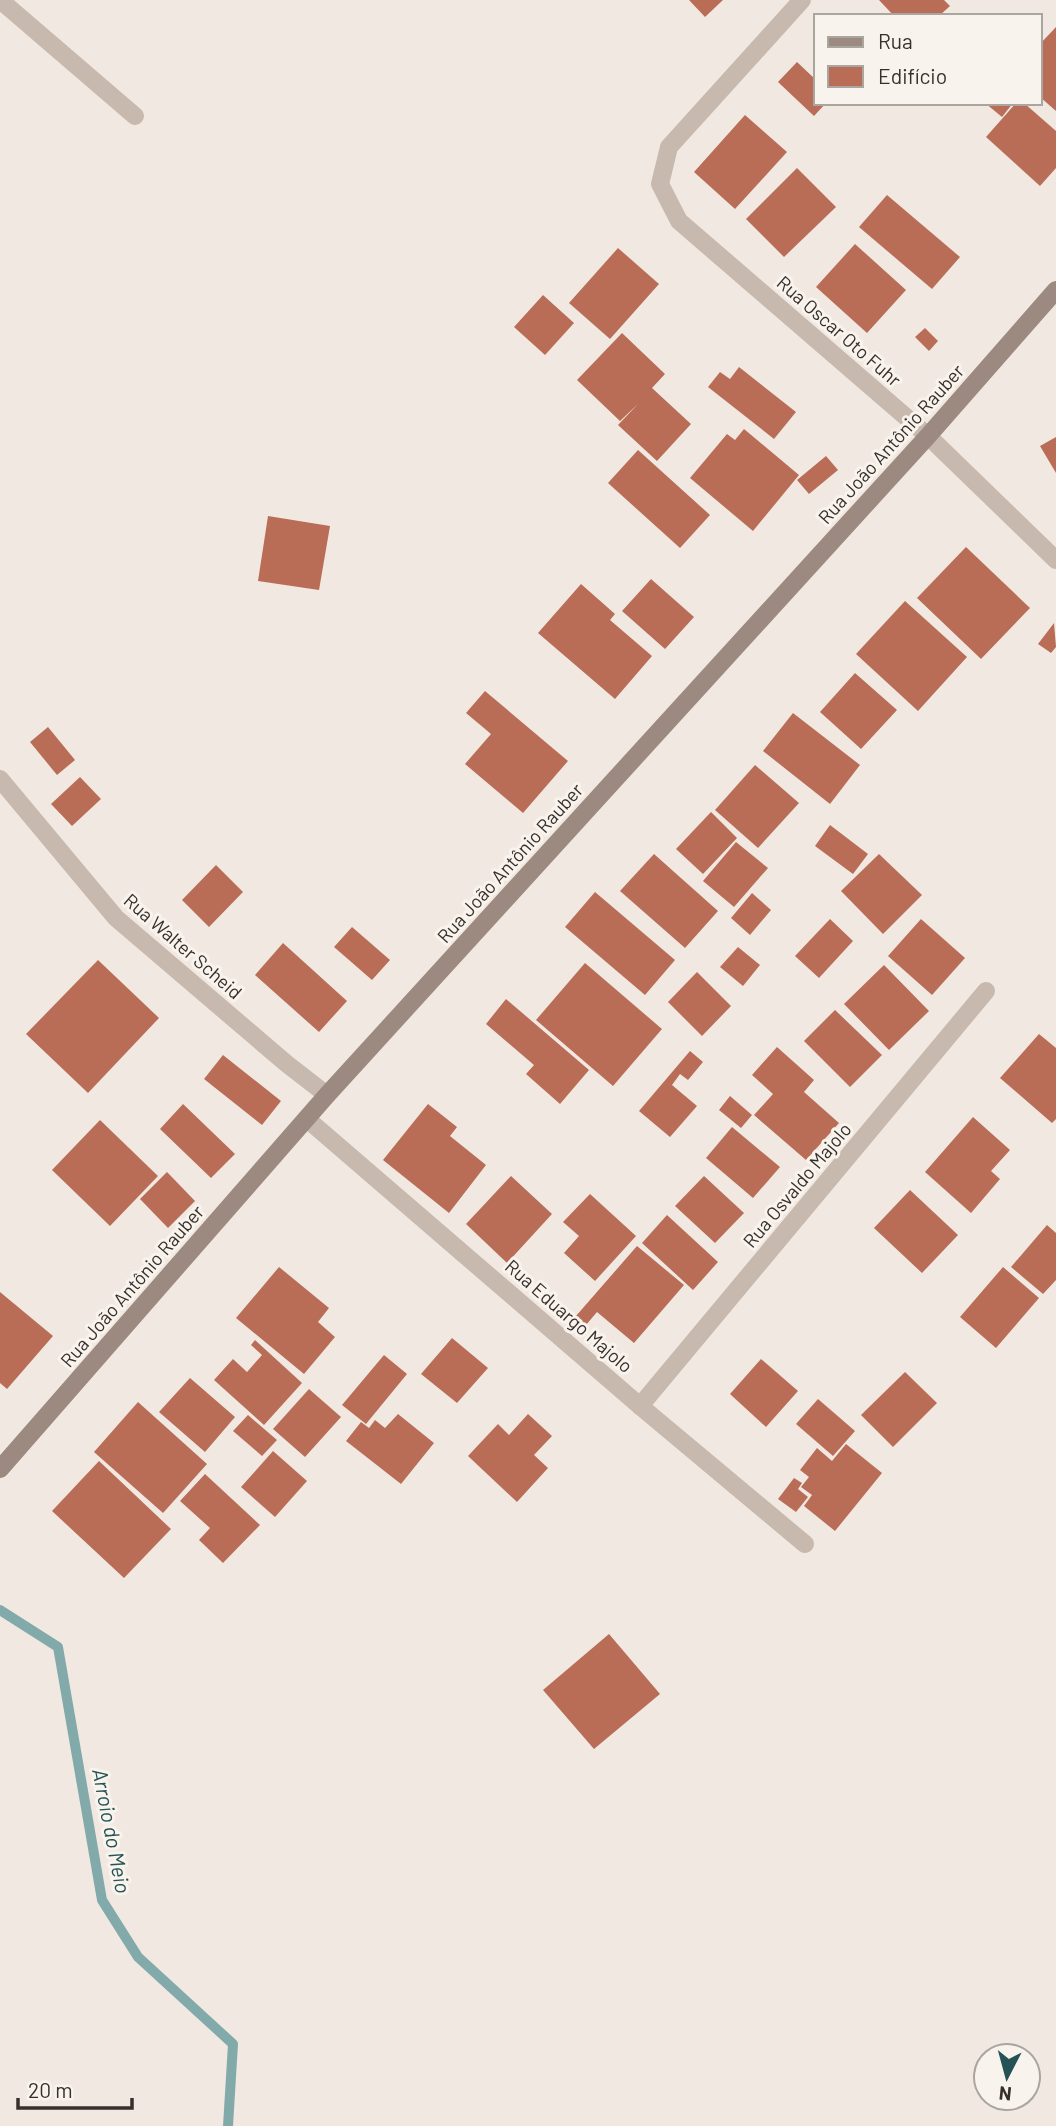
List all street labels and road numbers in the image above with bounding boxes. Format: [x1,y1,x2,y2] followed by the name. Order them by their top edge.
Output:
[773,270,906,391] street label: Rua Oscar Oto Fuhr
[813,359,968,528] street label: Rua João Antônio Rauber
[432,778,587,947] street label: Rua João Antônio Rauber
[120,888,247,1003] street label: Rua Walter Scheid
[738,1117,856,1252] street label: Rua Osvaldo Majolo
[55,1200,208,1371] street label: Rua João Antônio Rauber
[501,1254,638,1377] street label: Rua Eduargo Majolo

